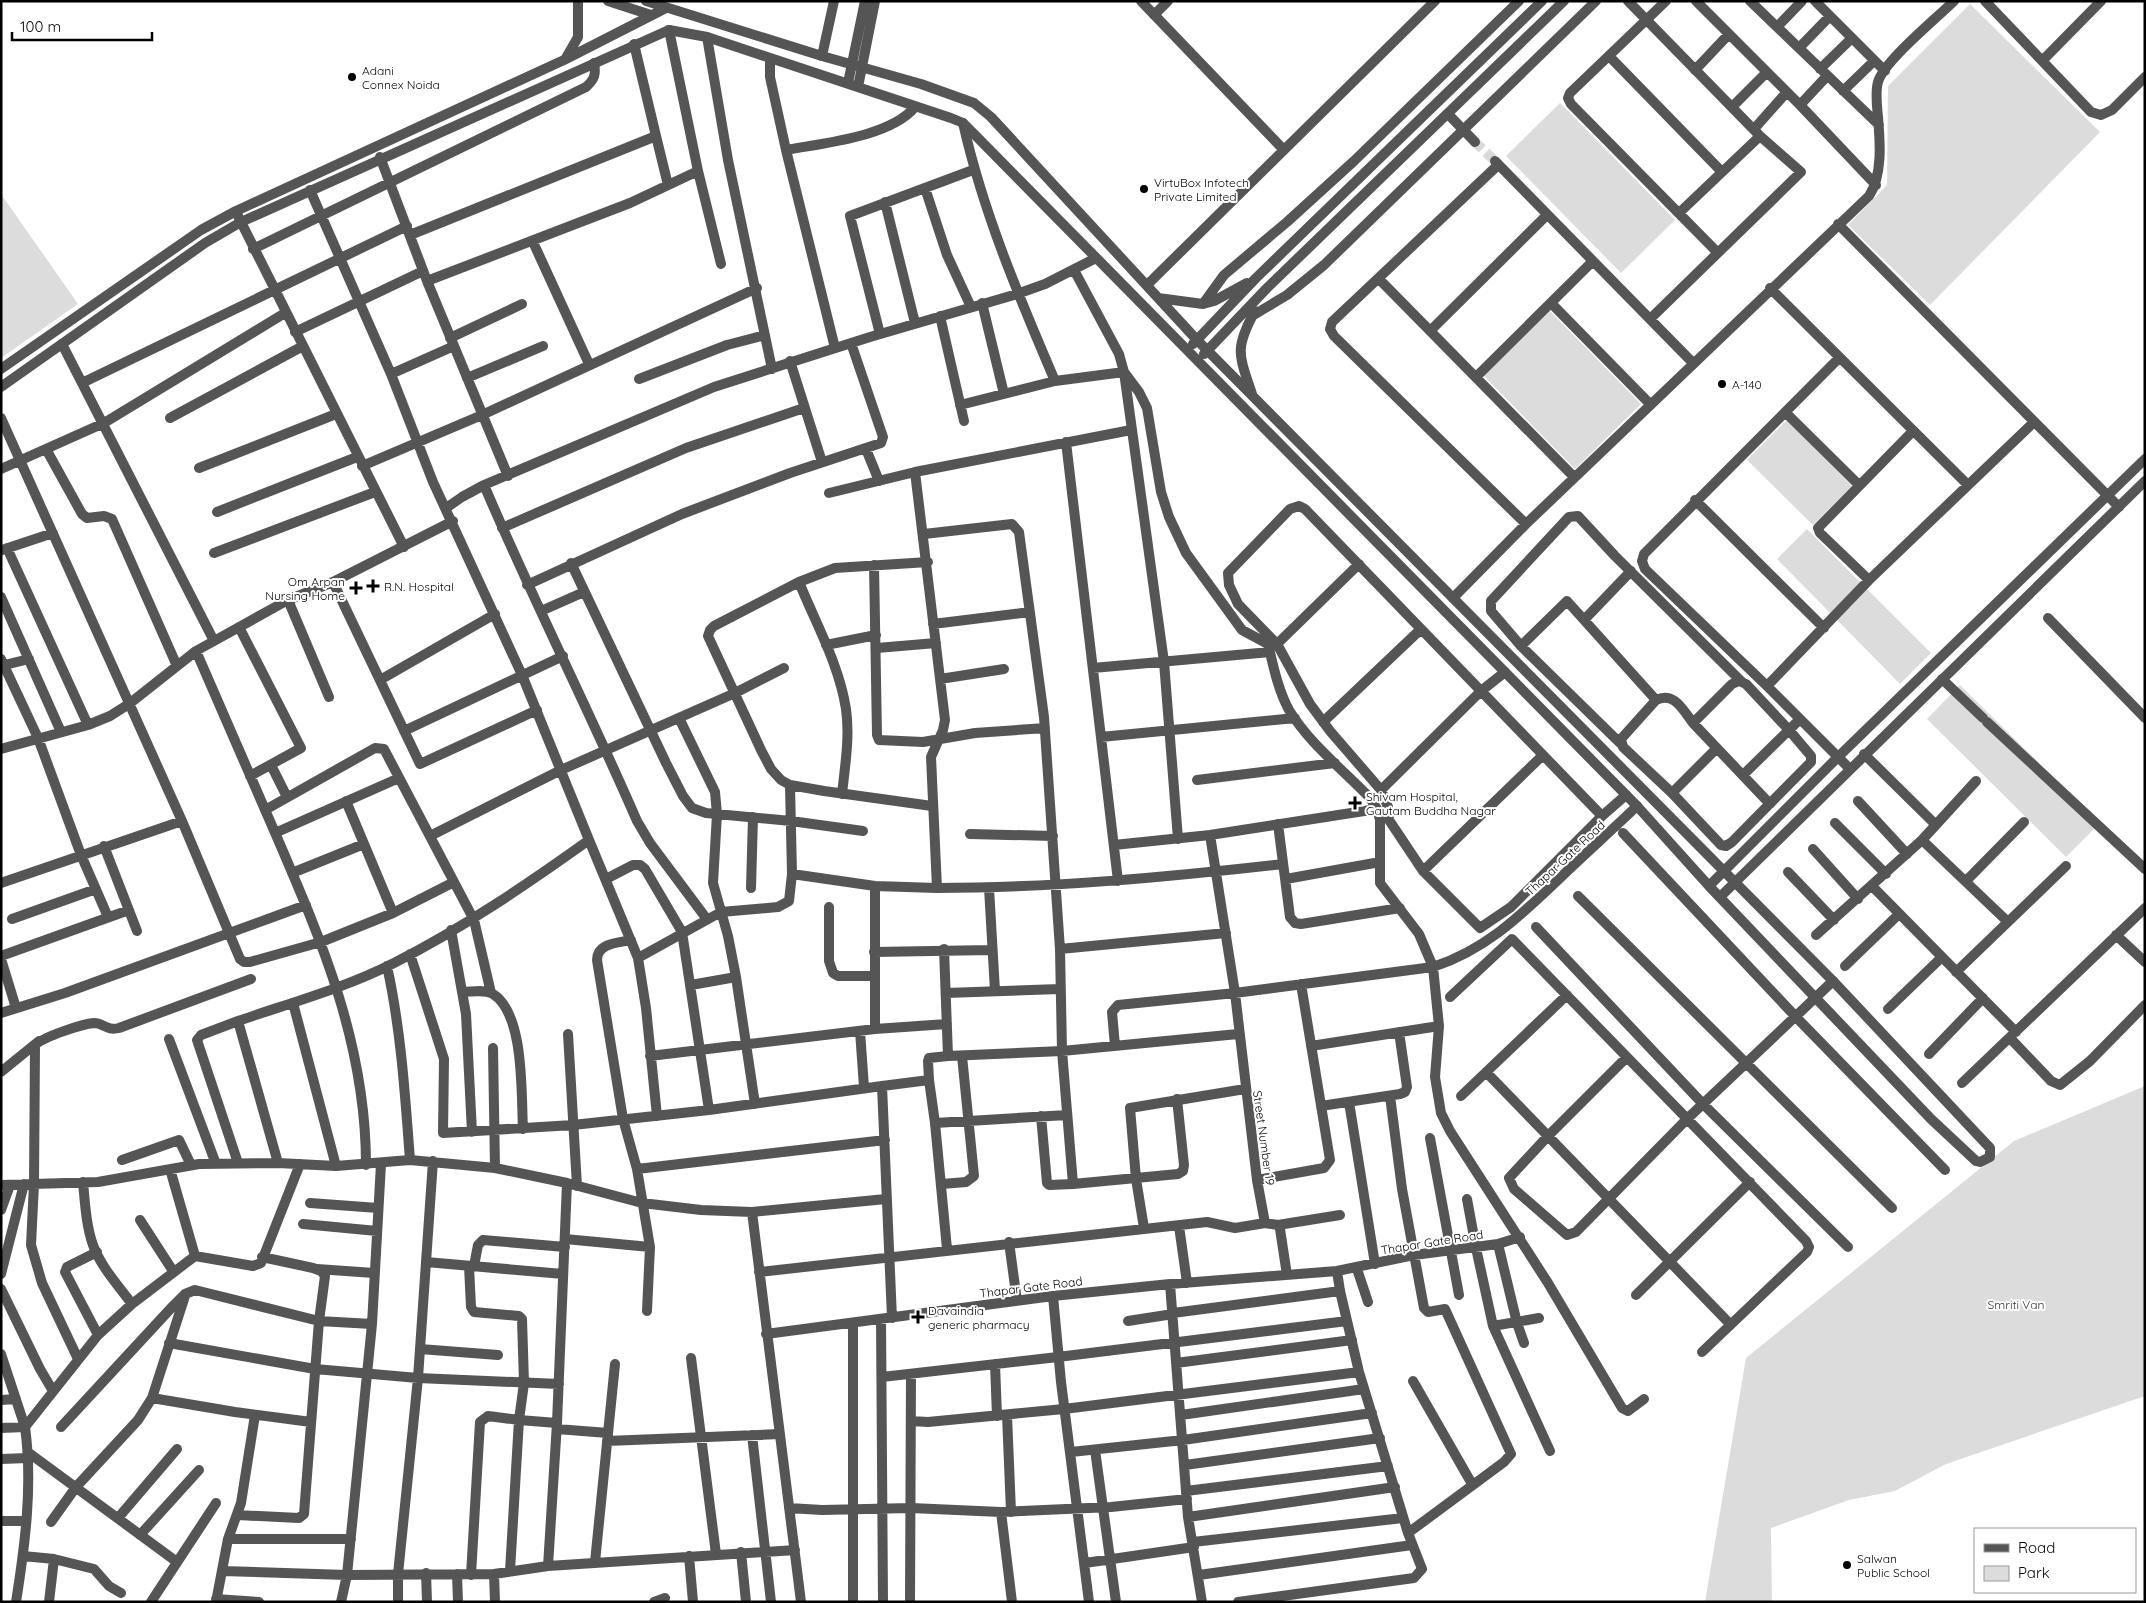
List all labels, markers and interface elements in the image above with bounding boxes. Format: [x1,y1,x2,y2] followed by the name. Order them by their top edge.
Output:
[12,10,152,42] scale bar
[20,17,61,36] text: 100 m
[362,63,440,92] place label: Adani Connex Noida
[346,71,358,83] marker: Adani Connex Noida
[1154,175,1249,204] place label: VirtuBox Infotech Private Limited
[1138,183,1150,195] marker: VirtuBox Infotech Private Limited
[1732,377,1762,392] place label: A-140
[1716,378,1728,390] marker: A-140
[265,574,345,603] place label: Om Arpan Nursing Home
[366,579,380,593] marker: R.N. Hospital
[384,579,454,594] place label: R.N. Hospital
[349,581,363,595] marker: Om Arpan Nursing Home
[1366,789,1496,818] place label: Shivam Hospital, Gautam Buddha Nagar
[1348,796,1362,810] marker: Shivam Hospital, Gautam Buddha Nagar
[1522,817,1608,899] street label: Thapar Gate Road
[1250,1090,1278,1187] street label: Street Number 19
[1380,1227,1484,1257] street label: Thapar Gate Road
[979,1273,1083,1301] street label: Thapar Gate Road
[1988,1297,2044,1312] park label: Smriti Van
[928,1303,1030,1332] place label: Davaindia generic pharmacy
[912,1311,924,1323] marker: Davaindia generic pharmacy
[1974,1528,2136,1593] legend
[2018,1538,2055,1557] text: Road
[1857,1551,1930,1580] place label: Salwan Public School
[1841,1559,1853,1571] marker: Salwan Public School
[2018,1563,2050,1582] text: Park

